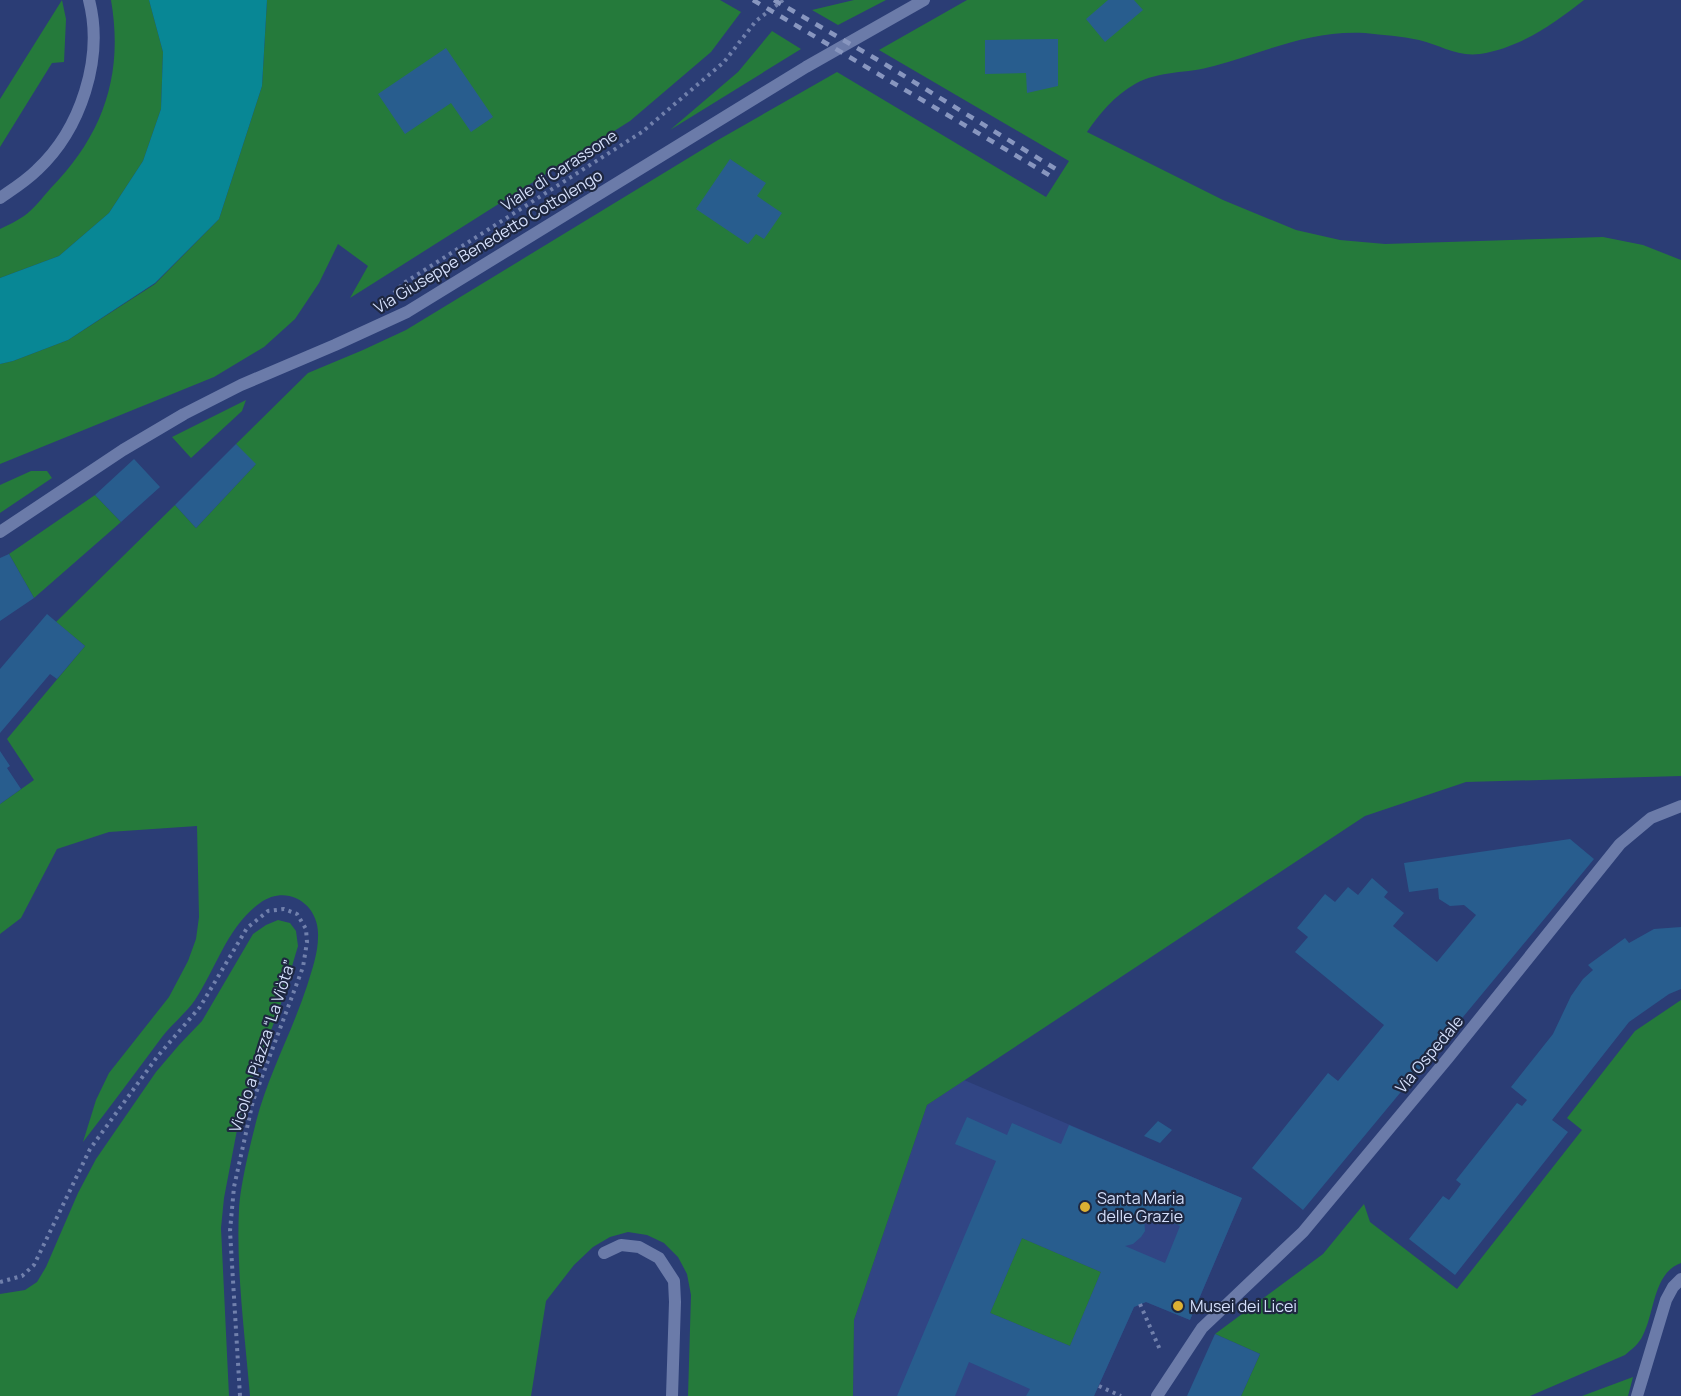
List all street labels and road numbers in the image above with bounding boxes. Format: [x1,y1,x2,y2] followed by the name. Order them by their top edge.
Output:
[497,124,621,216] street label: Viale di Carassone
[369,164,607,318] street label: Via Giuseppe Benedetto Cottolengo
[224,957,300,1135] street label: Vicolo a Piazza “La Viòta”
[1390,1010,1468,1098] street label: Via Ospedale

